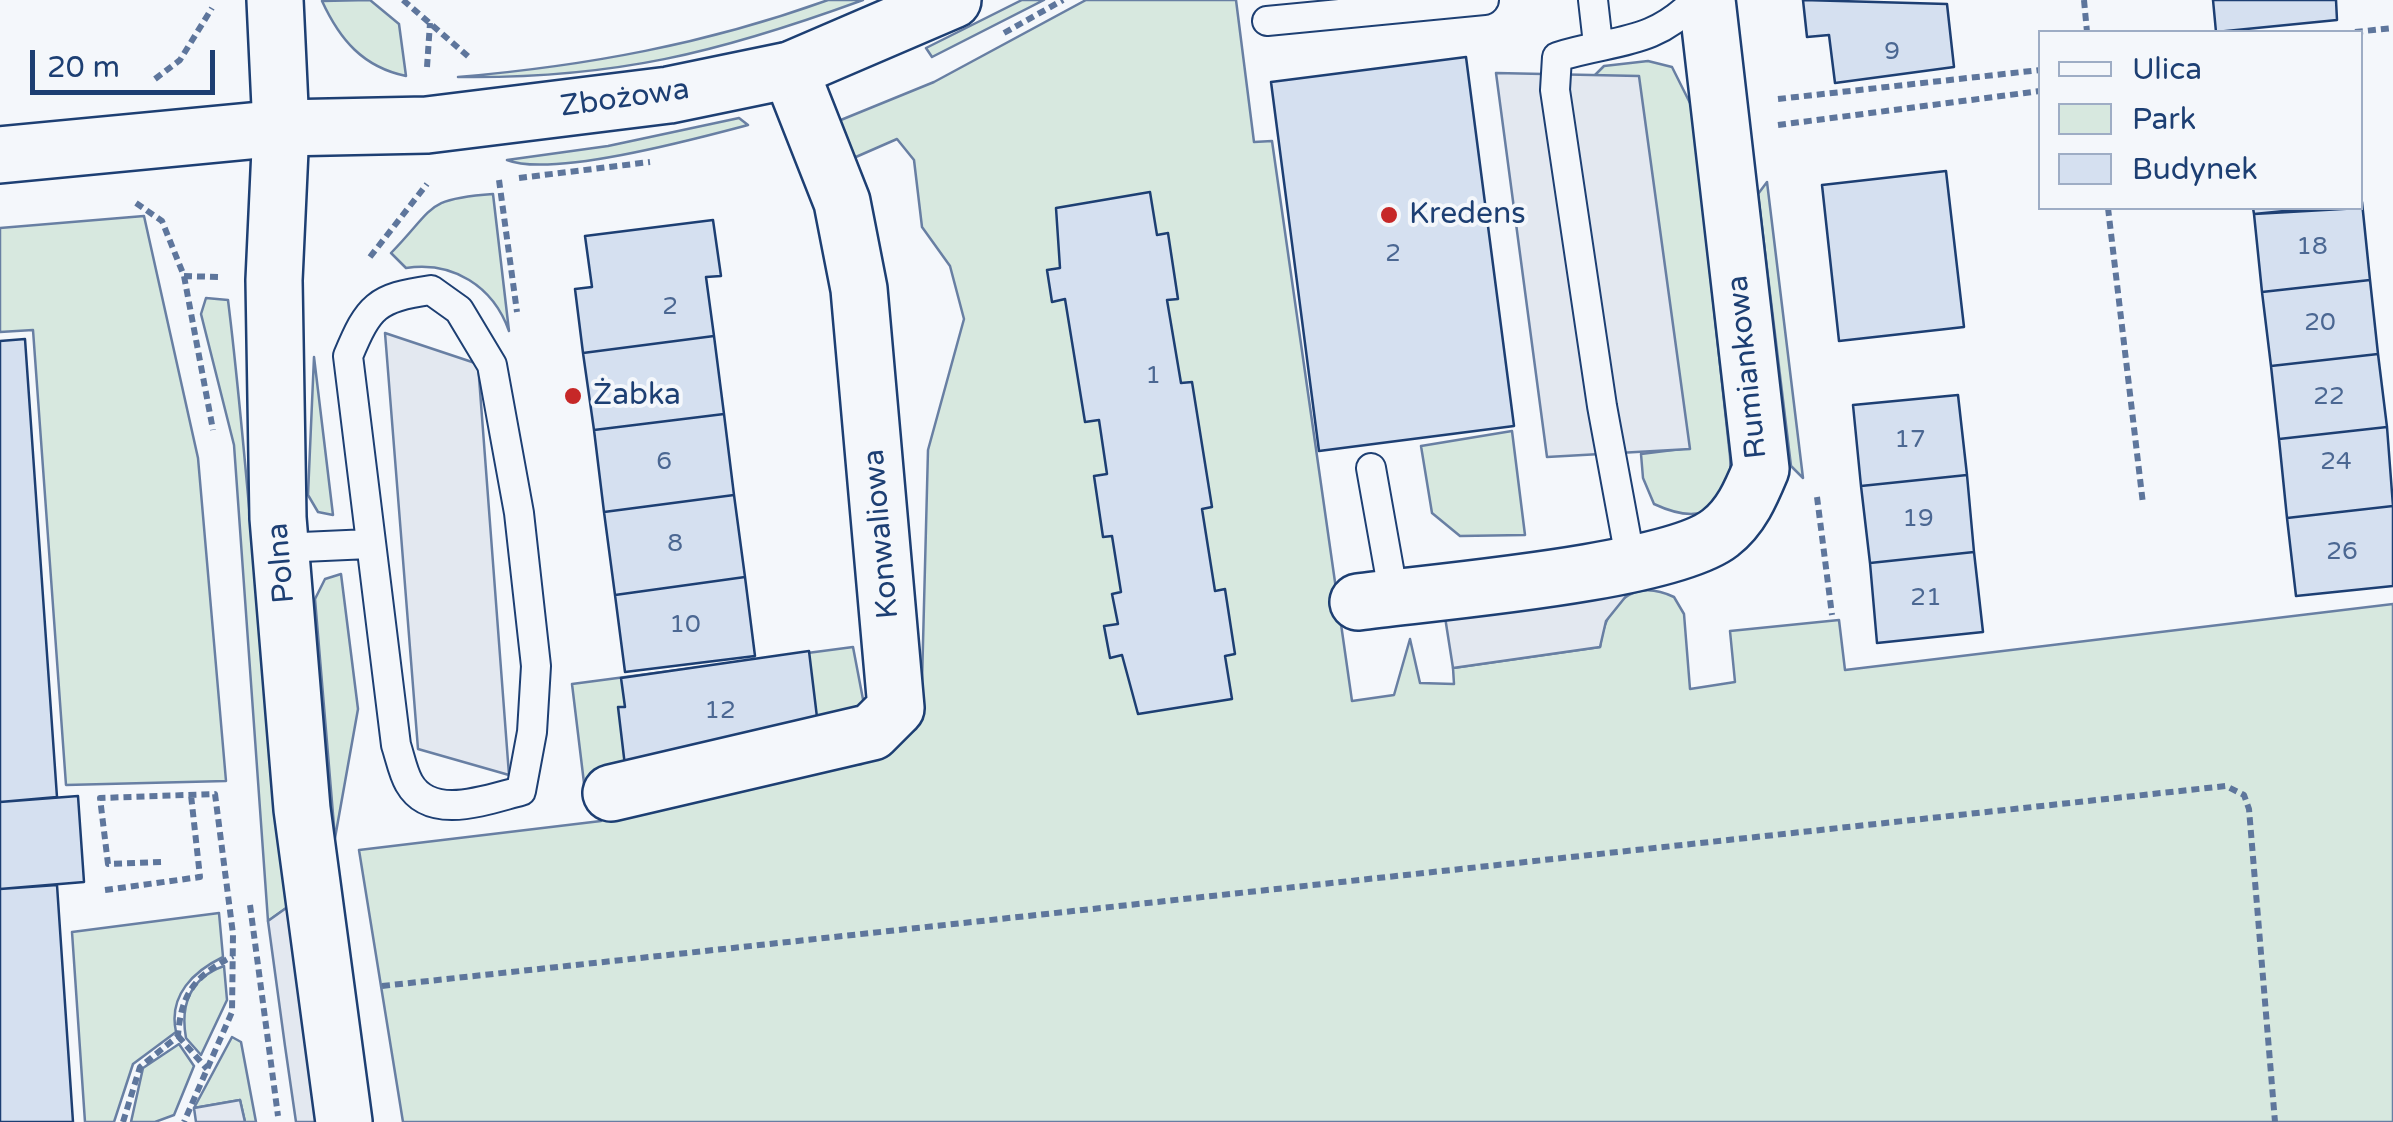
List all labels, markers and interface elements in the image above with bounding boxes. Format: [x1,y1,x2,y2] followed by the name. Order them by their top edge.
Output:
[35,30,220,92] scale bar
[2038,30,2363,210] legend
[1884,37,1900,67] house number: 9
[47,49,120,86] text: 20 m
[2132,51,2202,88] text: Ulica
[558,72,692,126] street label: Zbożowa
[2132,101,2196,138] text: Park
[2132,151,2258,188] text: Budynek
[1409,197,1526,233] place label: Kredens
[1378,204,1400,226] marker: Kredens
[2296,232,2328,262] house number: 18
[1385,239,1401,269] house number: 2
[1720,273,1776,461] street label: Rumiankowa
[662,292,678,322] house number: 2
[2304,308,2336,338] house number: 20
[1145,361,1161,391] house number: 1
[593,378,681,414] place label: Żabka
[2313,382,2345,412] house number: 22
[562,385,584,407] marker: Żabka
[1894,425,1926,455] house number: 17
[656,447,672,477] house number: 6
[2320,447,2352,477] house number: 24
[857,448,907,620] street label: Konwaliowa
[1902,504,1934,534] house number: 19
[261,521,303,605] street label: Polna
[667,529,683,559] house number: 8
[2326,537,2358,567] house number: 26
[1910,583,1942,613] house number: 21
[669,610,701,640] house number: 10
[704,696,736,726] house number: 12

